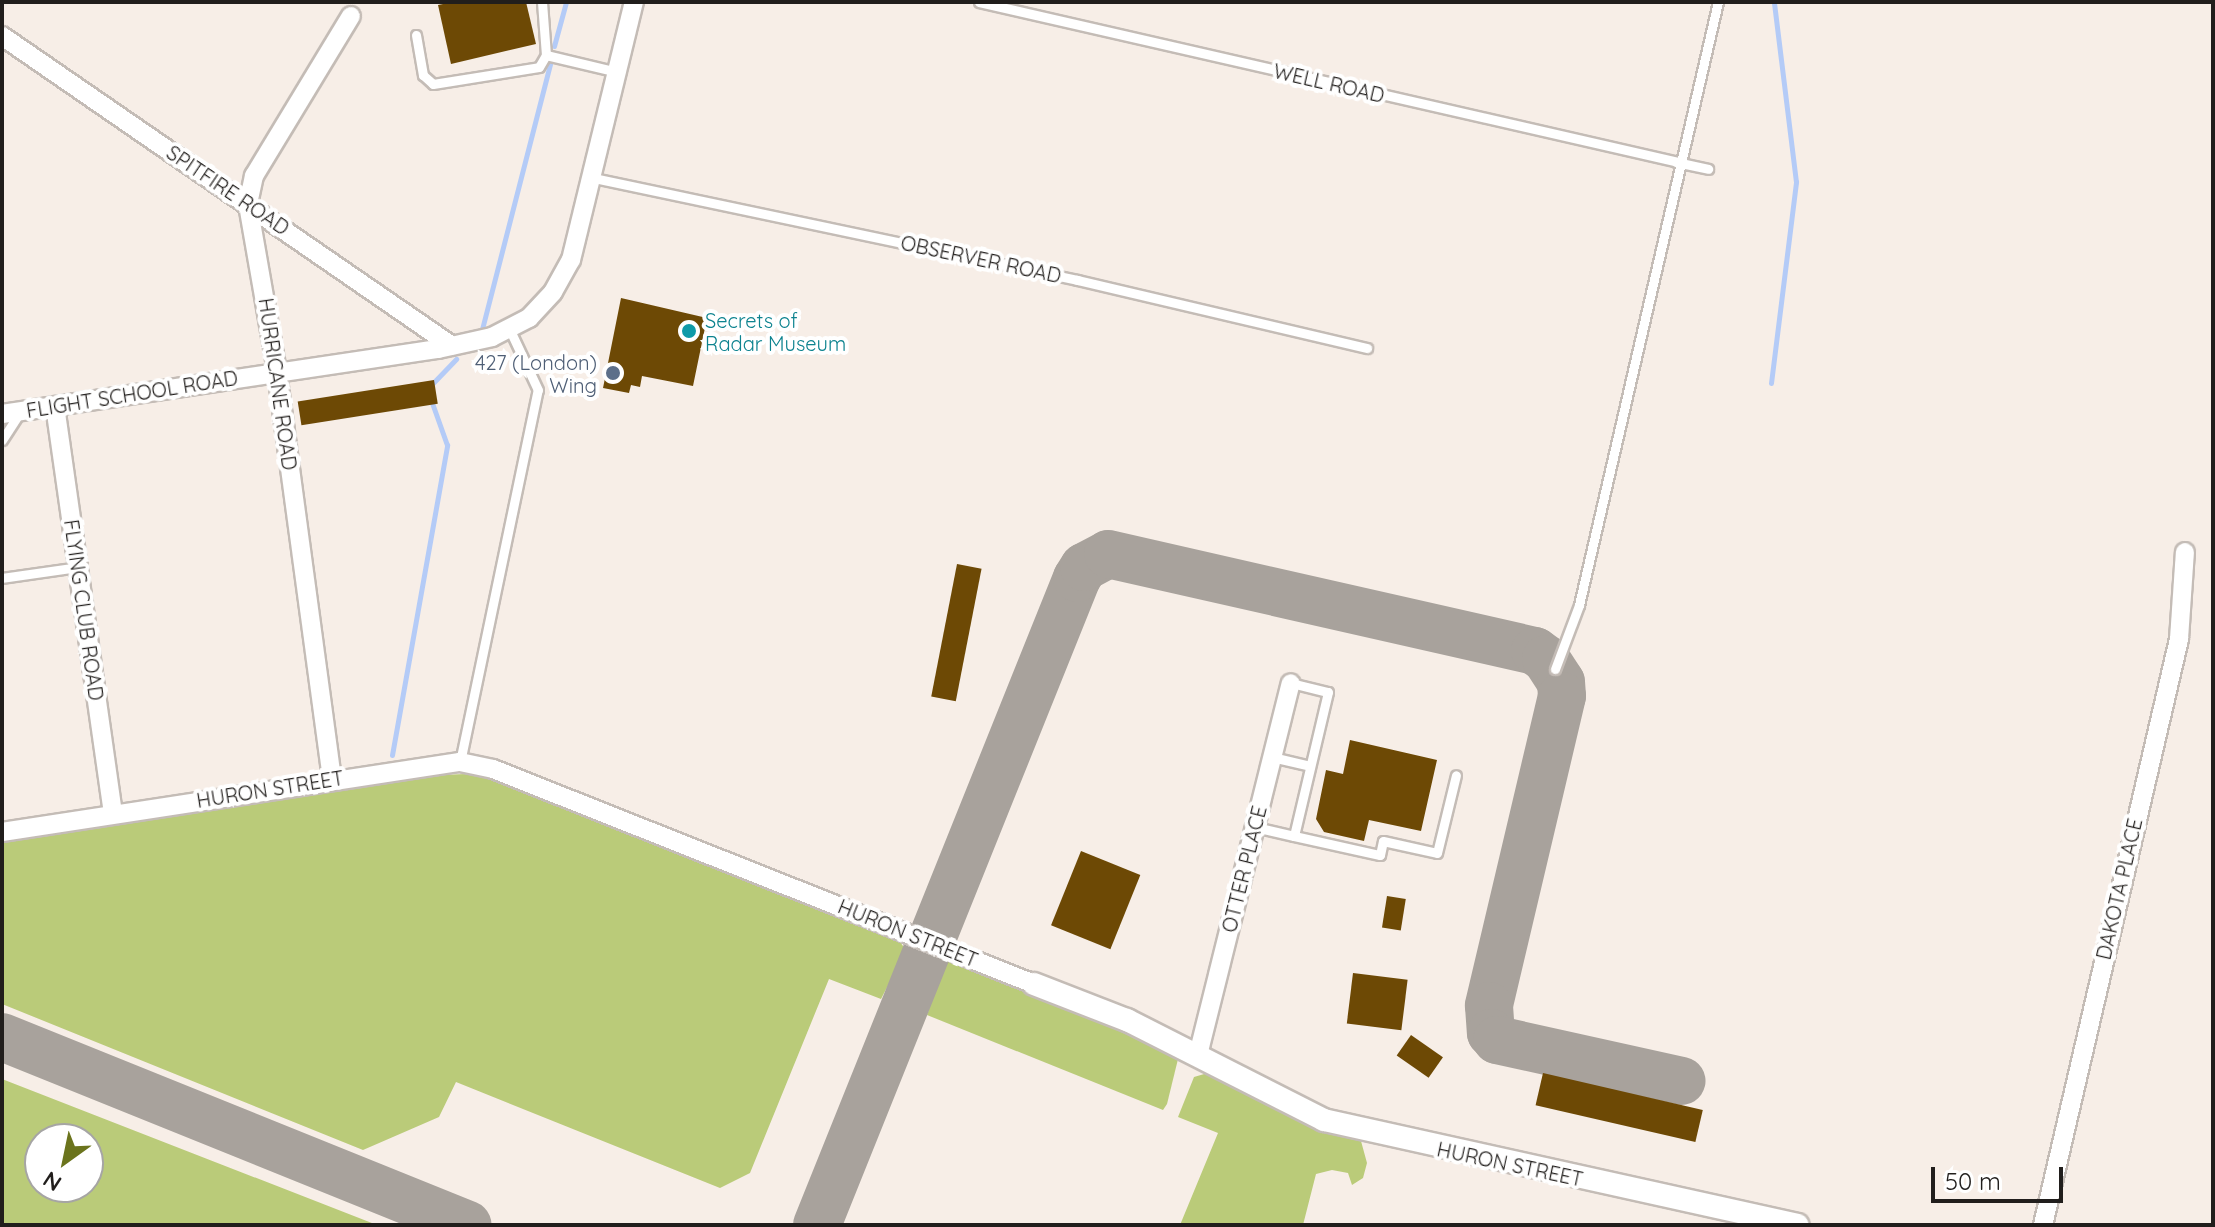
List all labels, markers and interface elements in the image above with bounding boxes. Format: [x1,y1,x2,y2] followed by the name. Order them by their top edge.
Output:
[1271,59,1387,107] street label: WELL ROAD
[162,140,294,240] street label: SPITFIRE ROAD
[899,230,1063,288] street label: OBSERVER ROAD
[254,296,302,472] street label: HURRICANE ROAD
[705,308,846,355] place label: Secrets of Radar Museum
[680,322,698,340] marker: Secrets of Radar Museum
[475,350,597,397] place label: 427 (London) Wing
[604,364,622,382] marker: 427 (London) Wing
[24,365,240,423] street label: FLIGHT SCHOOL ROAD
[59,518,109,702] street label: FLYING CLUB ROAD
[195,766,345,812] street label: HURON STREET
[1217,803,1271,935] street label: OTTER PLACE
[2091,816,2147,962] street label: DAKOTA PLACE
[835,894,981,972] street label: HURON STREET
[24,1123,104,1203] north arrow
[1435,1137,1585,1191] street label: HURON STREET
[1935,1151,2067,1201] scale bar
[38,1165,66,1198] text: N
[1945,1166,2001,1196] text: 50 m

